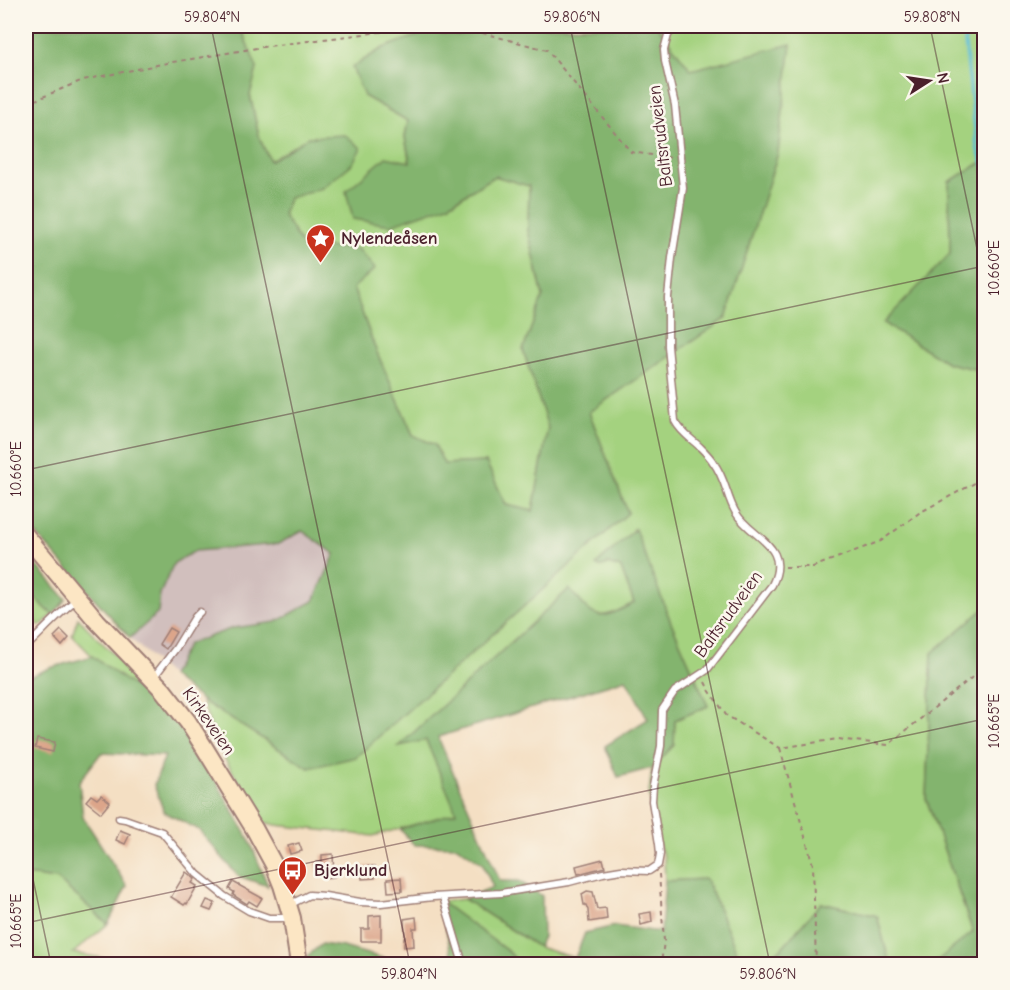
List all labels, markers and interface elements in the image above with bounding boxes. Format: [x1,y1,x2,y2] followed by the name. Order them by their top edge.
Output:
[184,8,240,26] text: 59.804°N
[544,8,600,26] text: 59.806°N
[904,8,960,26] text: 59.808°N
[899,51,959,111] north arrow
[933,71,953,85] text: N
[644,84,677,188] street label: Baltsrudveien
[304,222,336,264] place icon: Nylendeåsen
[341,228,437,249] place label: Nylendeåsen
[985,240,1003,296] text: 10.660°E
[7,441,25,497] text: 10.660°E
[690,567,767,662] street label: Baltsrudveien
[178,683,240,759] street label: Kirkeveien
[985,694,1003,748] text: 10.665°E
[277,854,309,896] bus stop icon: Bjerklund
[314,860,387,881] place label: Bjerklund
[7,894,25,948] text: 10.665°E
[381,965,437,983] text: 59.804°N
[740,965,796,983] text: 59.806°N

